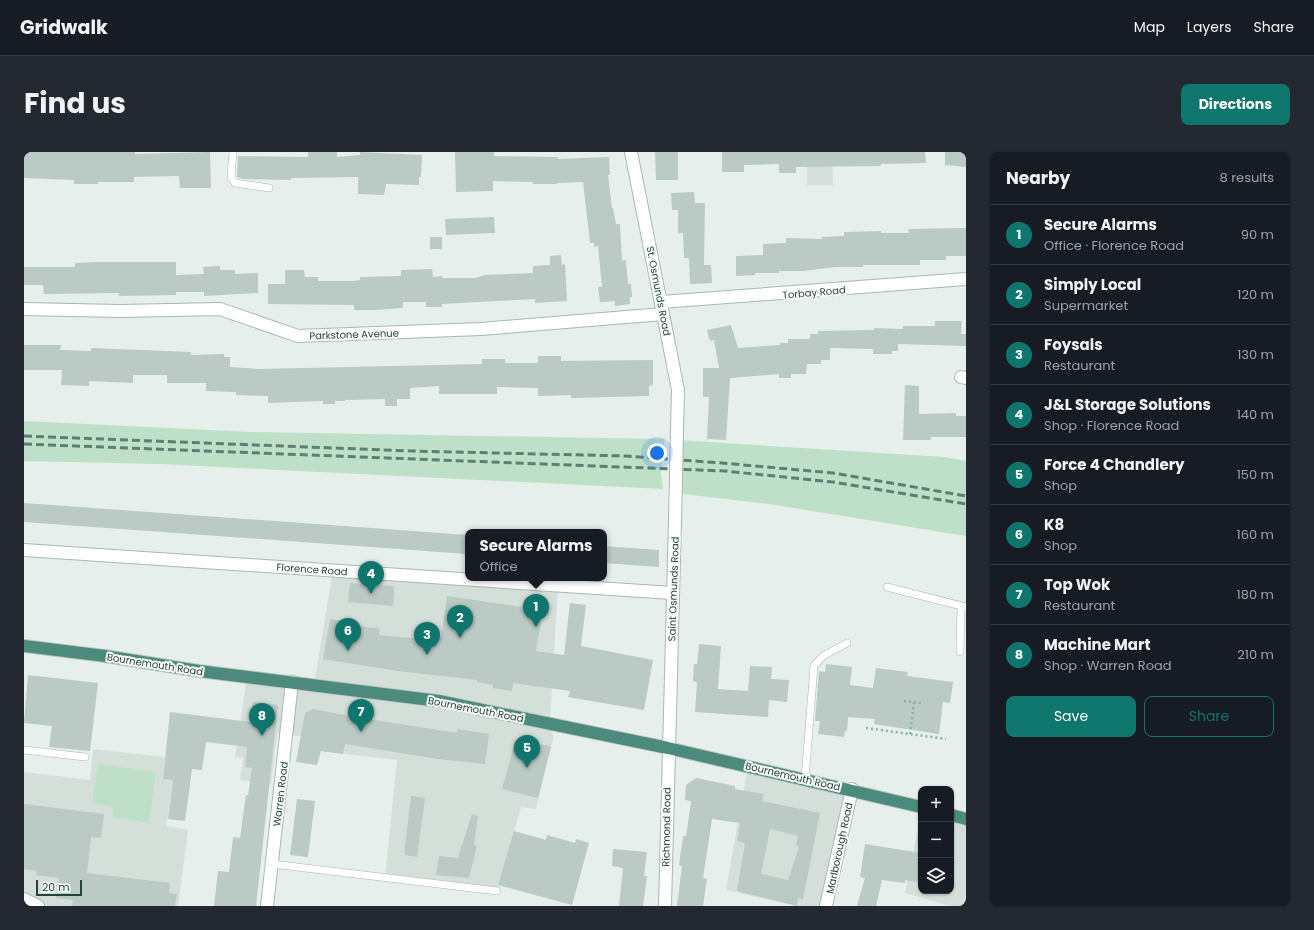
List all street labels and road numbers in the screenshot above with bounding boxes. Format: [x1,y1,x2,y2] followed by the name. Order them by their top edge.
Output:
[642,245,675,337] street label: St. Osmunds Road
[782,282,846,303] street label: Torbay Road
[309,325,399,344] street label: Parkstone Avenue
[664,536,683,642] street label: Saint Osmunds Road
[276,560,348,579] street label: Florence Road
[106,649,204,679] street label: Bournemouth Road
[427,693,525,726] street label: Bournemouth Road
[744,758,842,795] street label: Bournemouth Road
[269,761,292,827] street label: Warren Road
[658,787,675,867] street label: Richmond Road
[822,801,857,895] street label: Marlborough Road

